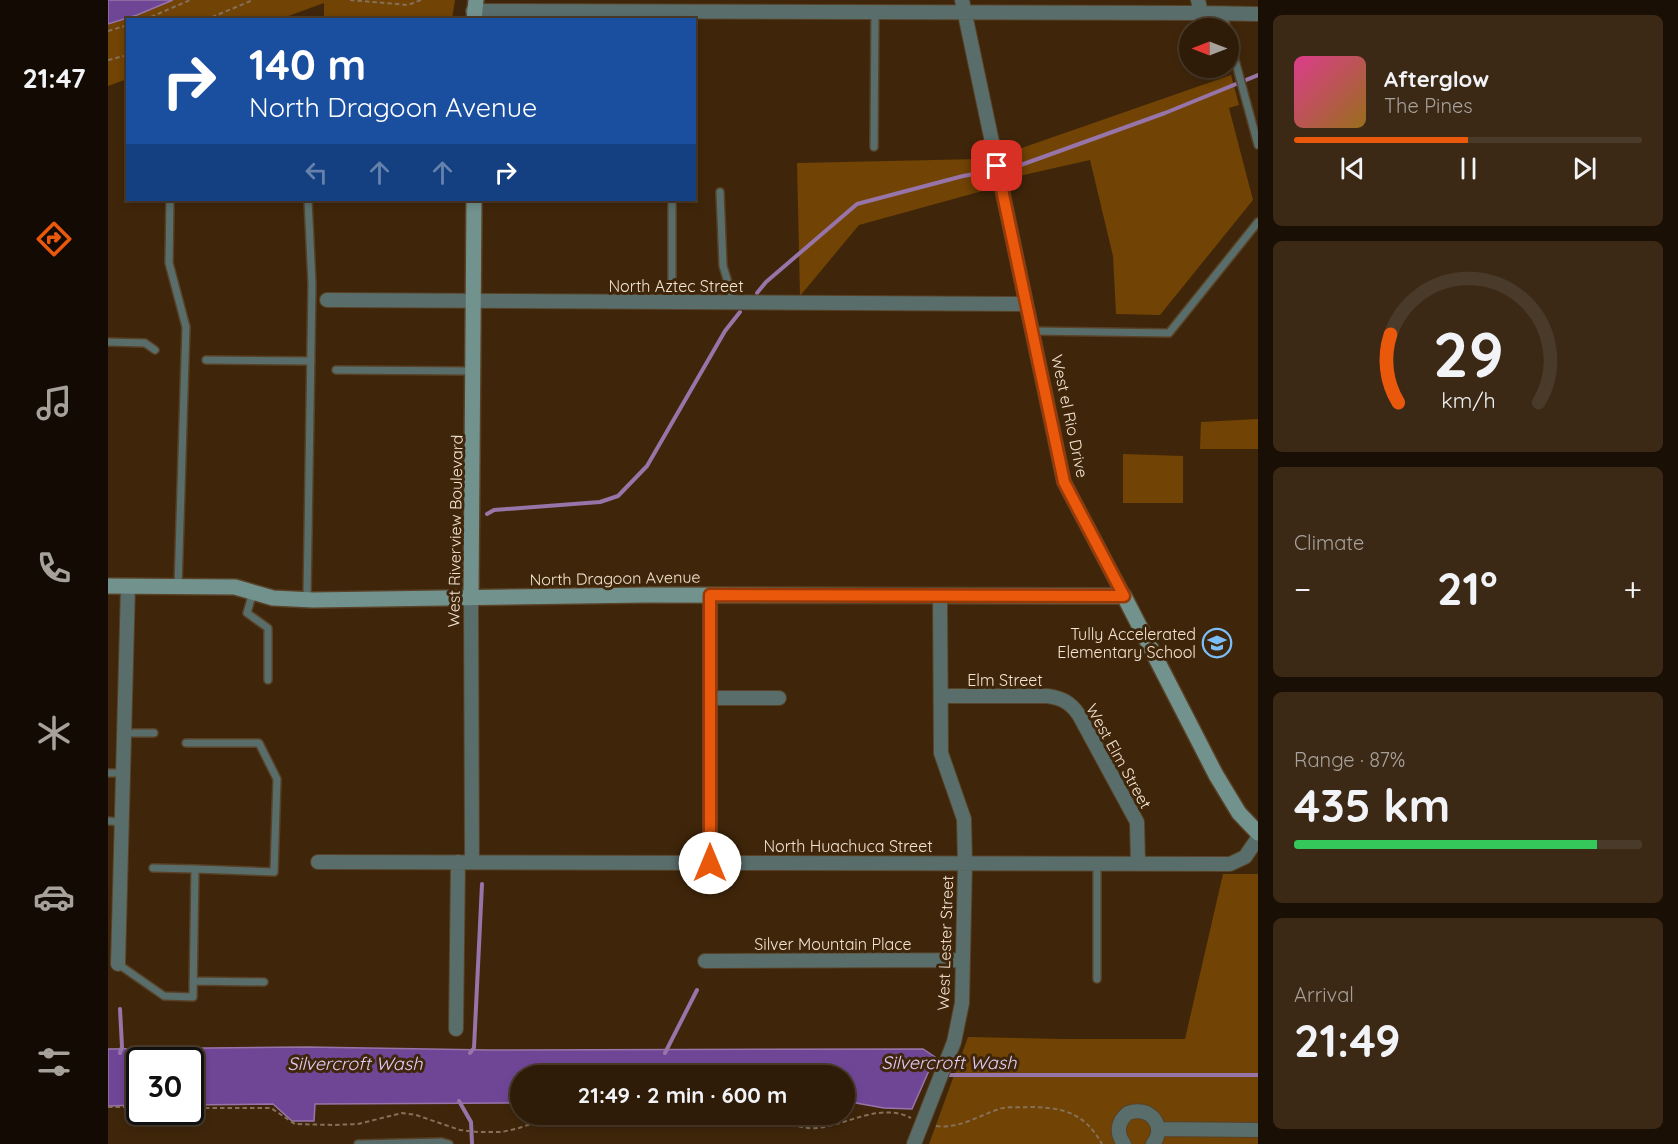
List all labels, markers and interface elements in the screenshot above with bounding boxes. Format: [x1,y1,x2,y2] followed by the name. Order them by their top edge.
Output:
[1179,18,1239,78] north arrow
[1179,18,1239,78] map controls
[249,38,366,91] text: 140 m
[150,42,228,120] icon: right
[22,61,86,95] text: 21:47
[1384,65,1489,93] text: Afterglow
[249,90,537,124] text: North Dragoon Avenue
[1384,93,1473,118] text: The Pines
[971,140,1022,191] pin
[980,149,1013,182] icon: arrive
[1336,152,1369,185] icon: previous
[1452,152,1485,185] icon: pause
[1568,152,1601,185] icon: next
[300,156,333,189] icon: left
[363,156,396,189] icon: ahead
[426,156,459,189] icon: ahead
[489,156,522,189] icon: right
[33,218,75,260] icon: directions
[608,276,744,296] street label: North Aztec Street
[1433,315,1503,393] text: 29
[1047,353,1093,479] street label: West el Rio Drive
[33,382,75,424] icon: music
[1441,388,1495,414] text: km/h
[443,434,467,628] street label: West Riverview Boulevard
[1294,530,1364,555] text: Climate
[33,547,75,589] icon: phone
[1437,560,1498,616] text: 21°
[529,567,701,589] street label: North Dragoon Avenue
[1294,568,1311,609] text: −
[1623,568,1642,609] text: +
[1057,624,1196,662] place label: Tully Accelerated Elementary School
[1201,627,1233,659] school or university icon: Tully Accelerated Elementary School
[967,670,1043,690] street label: Elm Street
[1082,700,1156,812] street label: West Elm Street
[33,712,75,754] icon: climate
[1294,747,1405,772] text: Range · 87%
[1294,777,1450,833] text: 435 km
[678,831,742,895] position arrow
[763,836,933,856] street label: North Huachuca Street
[933,875,957,1011] street label: West Lester Street
[33,876,75,918] icon: car
[754,934,912,954] street label: Silver Mountain Place
[1294,982,1354,1007] text: Arrival
[1294,1012,1401,1068] text: 21:49
[33,1041,75,1083] icon: filters
[126,1047,204,1125] speed limit sign: 30
[882,1051,1017,1074] water label: Silvercroft Wash
[288,1052,423,1075] water label: Silvercroft Wash
[578,1081,787,1109] text: 21:49 · 2 min · 600 m

